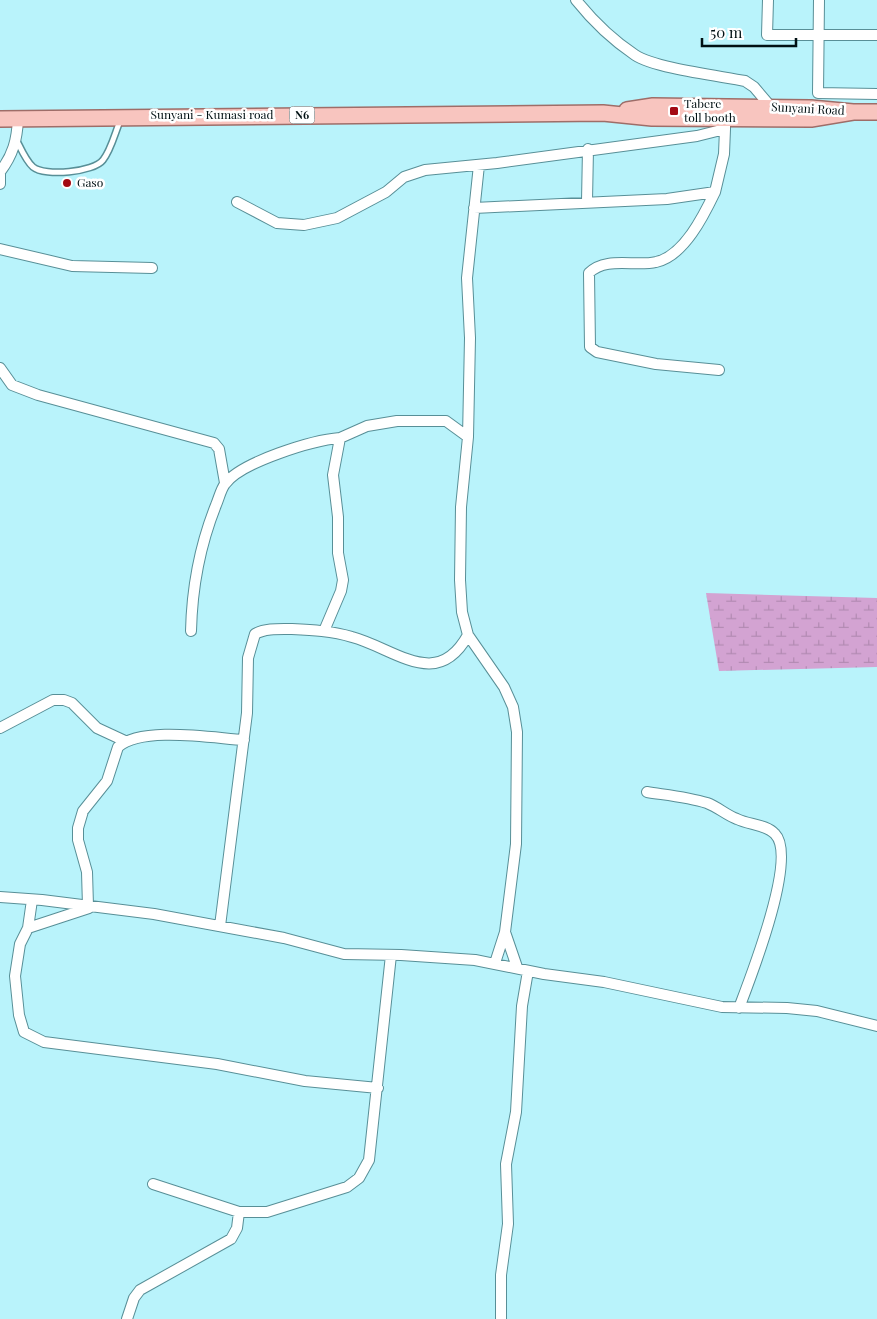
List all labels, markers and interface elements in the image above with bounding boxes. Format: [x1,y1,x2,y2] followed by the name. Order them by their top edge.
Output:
[702,15,796,47] scale bar
[710,22,743,42] text: 50 m
[684,95,736,125] place label: Tabere toll booth
[771,98,845,118] street label: Sunyani Road
[668,105,680,117] marker: Tabere toll booth
[150,106,274,122] street label: Sunyani - Kumasi road
[290,106,314,124] road number: N6
[77,174,104,190] place label: Gaso
[61,177,73,189] marker: Gaso

